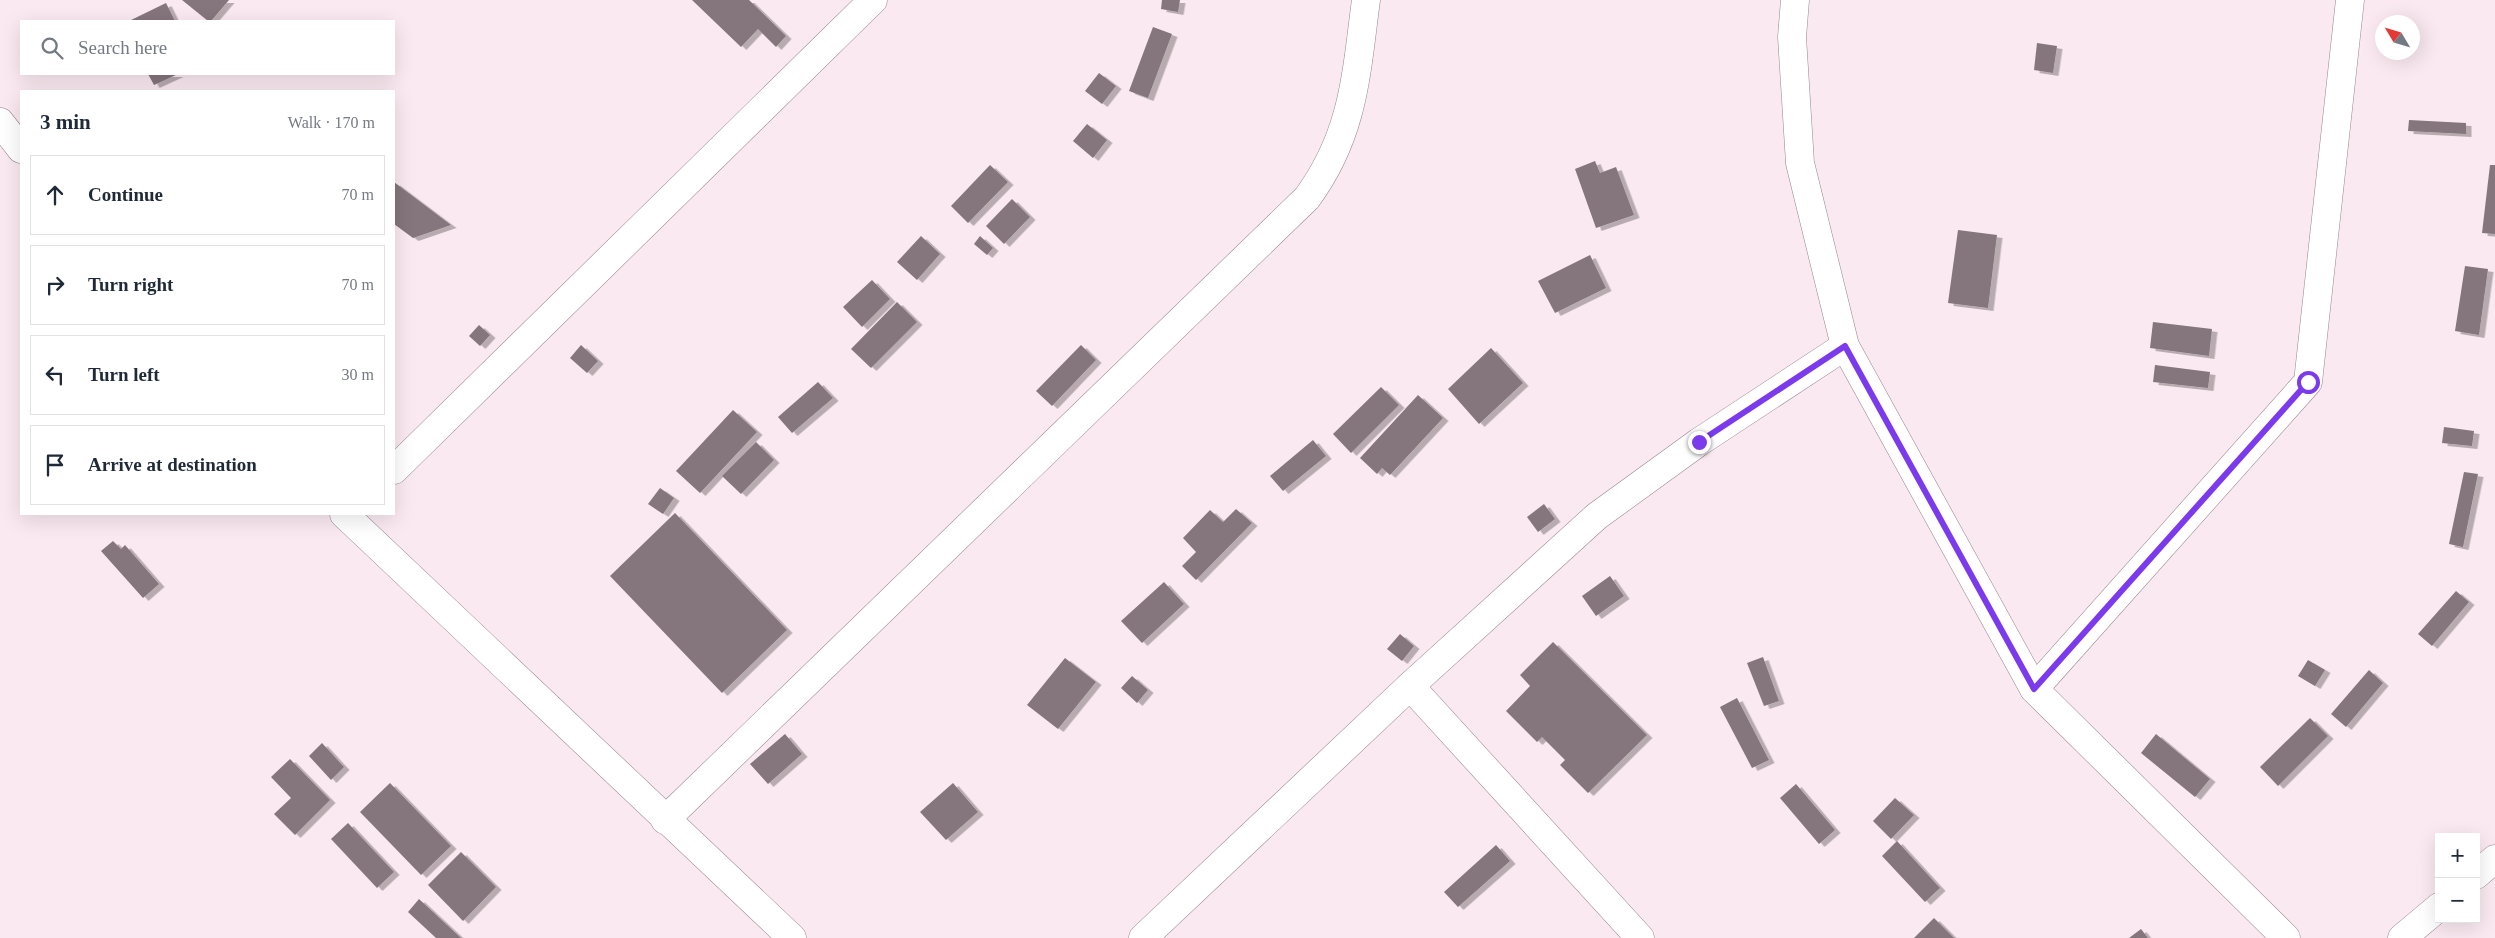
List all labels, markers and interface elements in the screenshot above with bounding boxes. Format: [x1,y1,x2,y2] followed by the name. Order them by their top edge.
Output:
[2375,15,2420,60] north arrow
[20,20,395,75] search box
[38,34,66,62] icon: search
[78,37,167,58] text: Search here
[40,110,91,134] text: 3 min
[288,114,375,131] text: Walk · 170 m
[41,181,69,209] icon: ahead
[88,184,163,205] text: Continue
[342,186,374,203] text: 70 m
[41,271,69,299] icon: right
[88,274,173,295] text: Turn right
[342,276,374,293] text: 70 m
[41,361,69,389] icon: left
[88,364,160,385] text: Turn left
[342,366,374,383] text: 30 m
[2297,371,2320,394] route start
[1688,431,1711,454] route end
[41,451,69,479] icon: arrive
[88,454,257,475] text: Arrive at destination
[2435,833,2480,923] map controls
[2435,833,2480,878] button: +
[2435,878,2480,923] button: −

